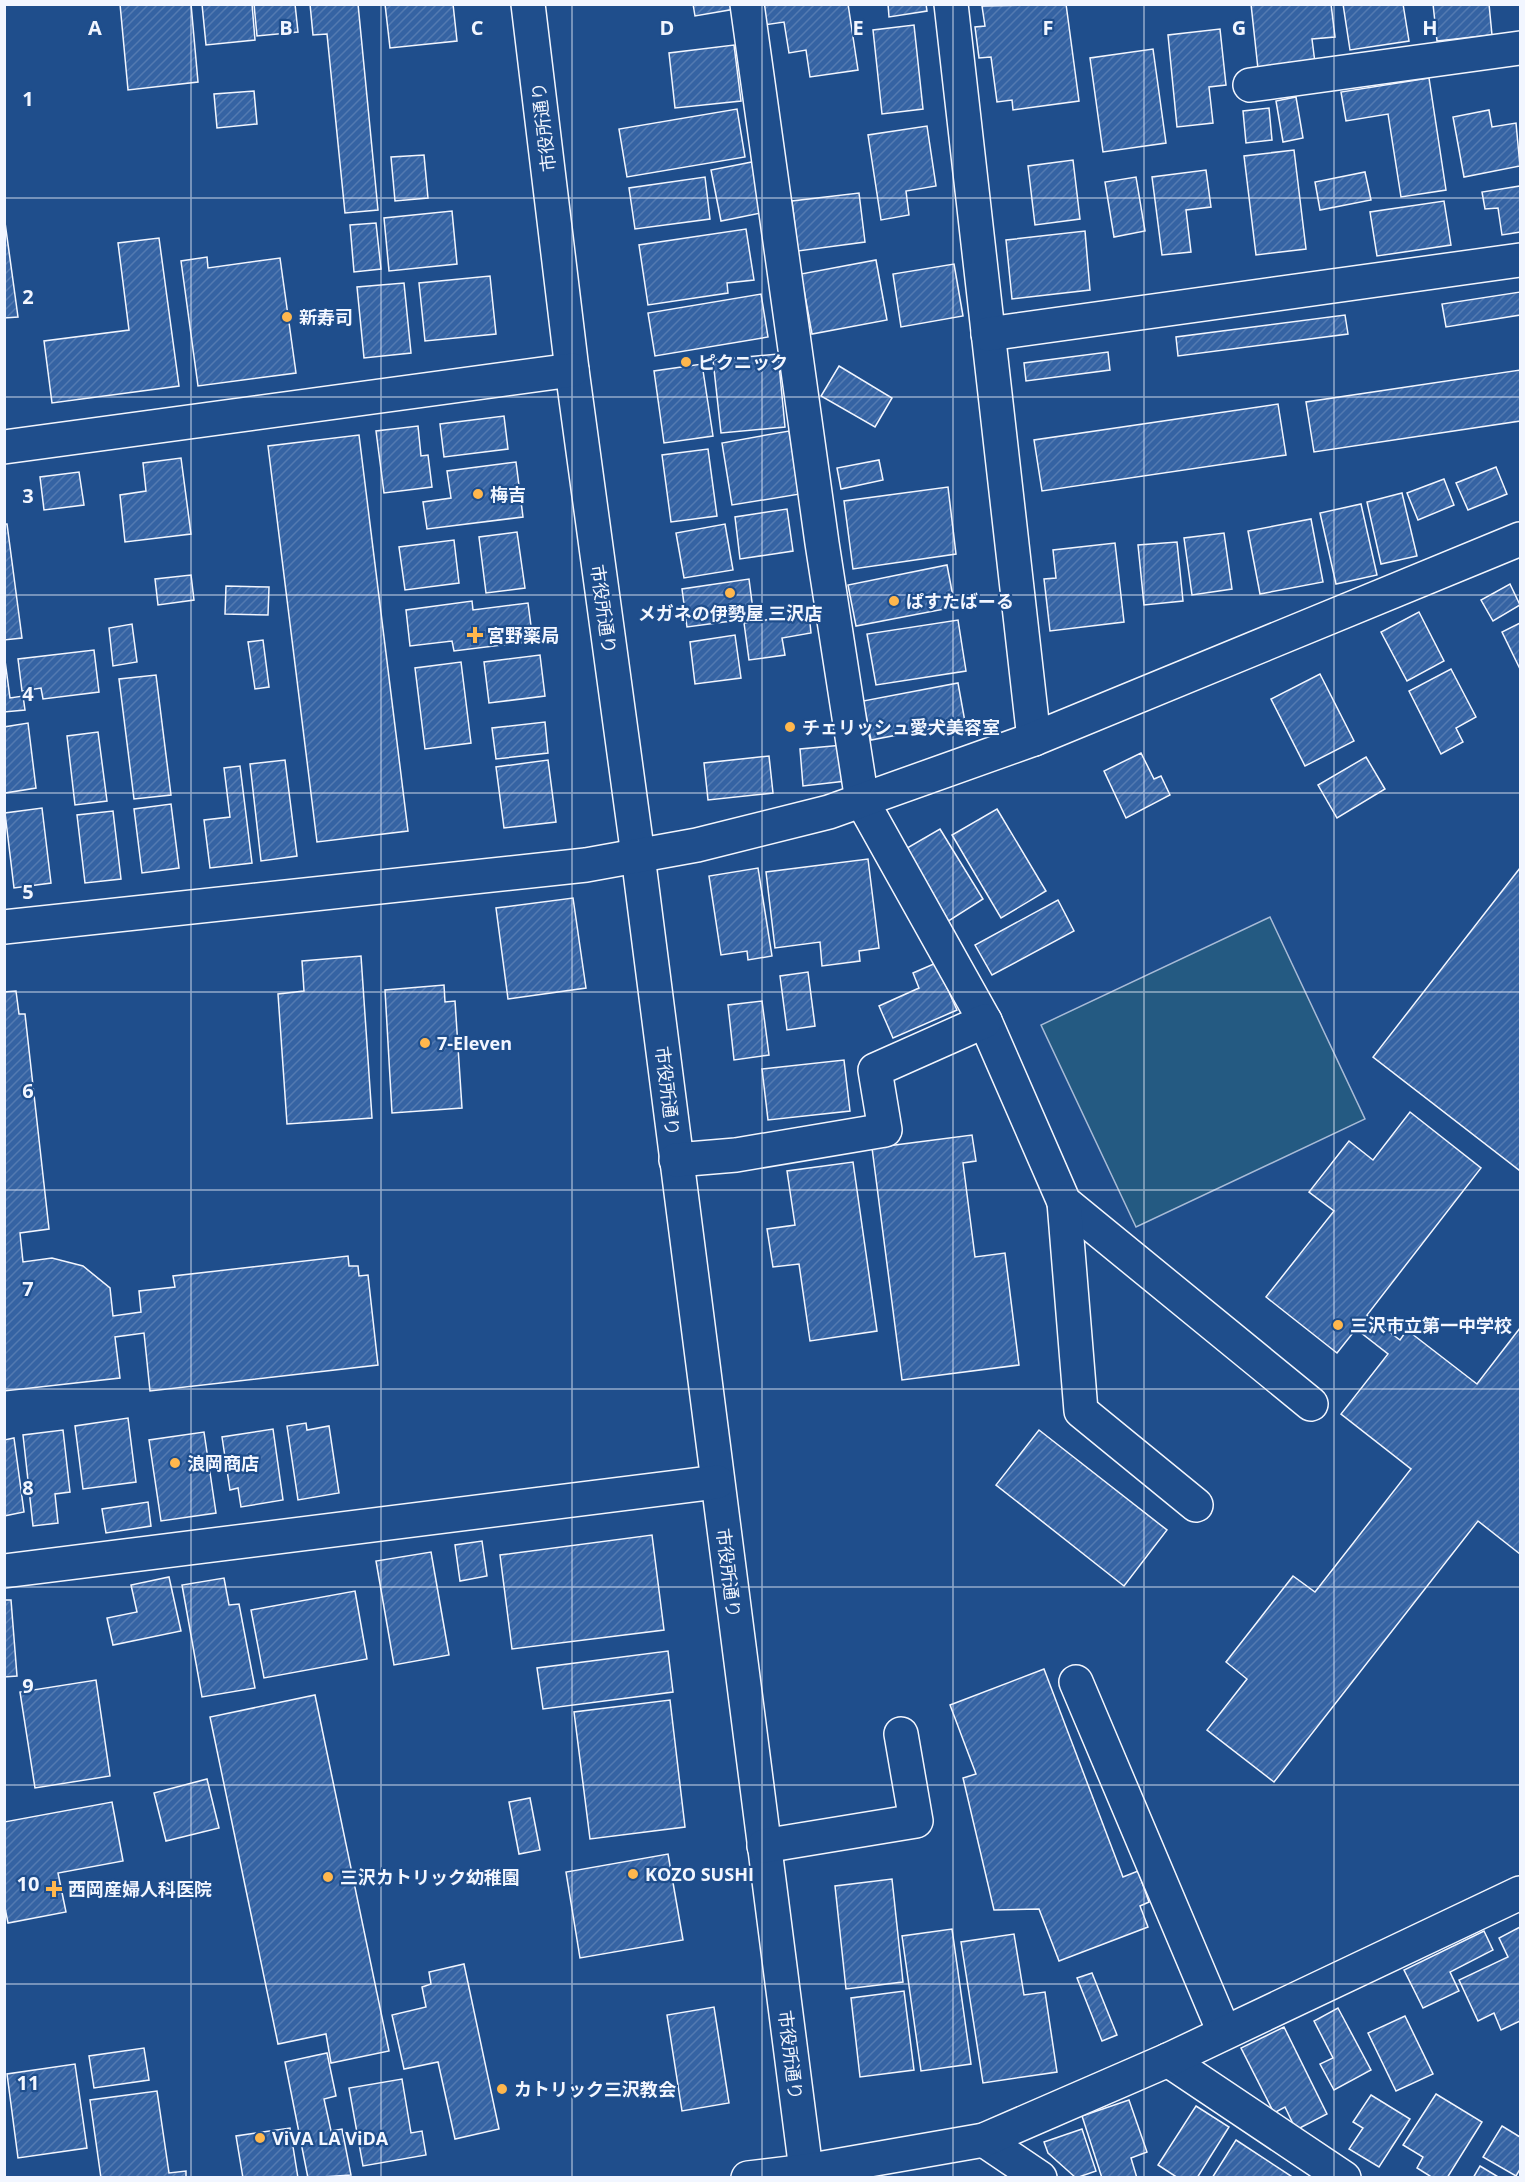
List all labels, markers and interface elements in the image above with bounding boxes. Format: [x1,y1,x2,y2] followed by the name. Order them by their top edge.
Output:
[88,14,102,41] text: A
[279,14,293,41] text: B
[471,14,484,41] text: C
[660,14,674,41] text: D
[852,14,864,41] text: E
[1043,14,1053,41] text: F
[1232,14,1246,41] text: G
[1422,14,1438,41] text: H
[526,81,560,173] street label: 市役所通り
[22,85,34,112] text: 1
[22,283,34,310] text: 2
[299,305,353,329] place label: 新寿司
[280,310,294,324] marker: 新寿司
[698,350,788,374] place label: ピクニック
[679,355,693,369] marker: ピクニック
[22,482,34,509] text: 3
[490,482,526,506] place label: 梅吉
[471,487,485,501] marker: 梅吉
[586,563,622,655] street label: 市役所通り
[723,586,737,600] marker: メガネの伊勢屋 三沢店
[906,589,1014,613] place label: ぱすたばーる
[887,594,901,608] marker: ぱすたばーる
[638,601,822,625] place label: メガネの伊勢屋 三沢店
[487,623,559,647] place label: 宮野薬局
[468,628,482,642] marker: 宮野薬局
[22,680,34,707] text: 4
[802,715,1000,739] place label: チェリッシュ愛犬美容室
[783,720,797,734] marker: チェリッシュ愛犬美容室
[22,878,34,905] text: 5
[437,1031,512,1055] place label: 7-Eleven
[418,1036,432,1050] marker: 7-Eleven
[651,1045,685,1137] street label: 市役所通り
[22,1077,34,1104] text: 6
[22,1275,34,1302] text: 7
[1350,1313,1512,1337] place label: 三沢市立第一中学校
[1331,1318,1345,1332] marker: 三沢市立第一中学校
[187,1451,259,1475] place label: 浪岡商店
[168,1456,182,1470] marker: 浪岡商店
[22,1474,34,1501] text: 8
[712,1527,746,1619] street label: 市役所通り
[22,1672,34,1699] text: 9
[645,1862,754,1886] place label: KOZO SUSHI
[340,1865,520,1889] place label: 三沢カトリック幼稚園
[626,1867,640,1881] marker: KOZO SUSHI
[17,1870,39,1897] text: 10
[321,1870,335,1884] marker: 三沢カトリック幼稚園
[68,1877,212,1901] place label: 西岡産婦人科医院
[45,1880,63,1898] marker: 西岡産婦人科医院
[774,2009,808,2101] street label: 市役所通り
[17,2069,39,2096] text: 11
[514,2077,676,2101] place label: カトリック三沢教会
[495,2082,509,2096] marker: カトリック三沢教会
[272,2126,389,2150] place label: ViVA LA ViDA
[253,2131,267,2145] marker: ViVA LA ViDA

